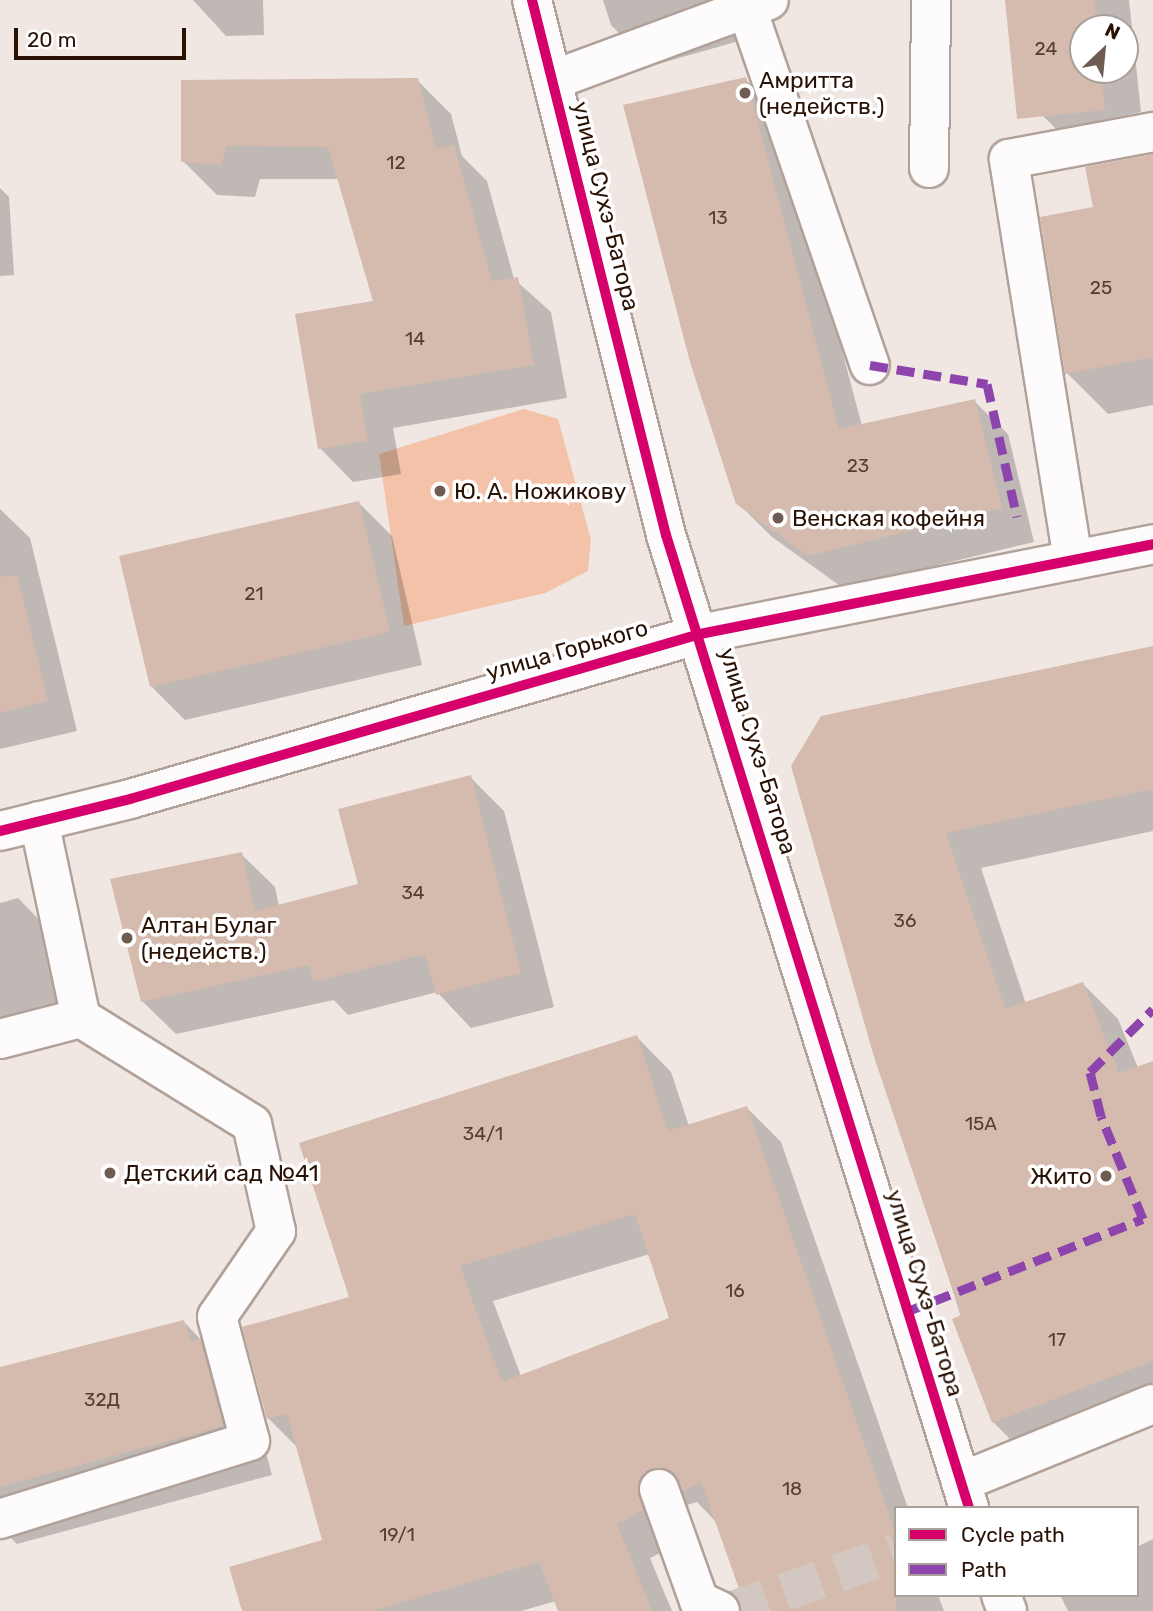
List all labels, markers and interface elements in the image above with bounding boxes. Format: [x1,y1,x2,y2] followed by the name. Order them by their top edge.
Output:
[18,14,189,58] scale bar
[1069,14,1139,84] north arrow
[1101,18,1124,45] text: N
[27,27,76,52] text: 20 m
[1035,38,1057,60] house number: 24
[759,66,885,120] place label: Амритта (недейств.)
[737,85,753,101] marker: Амритта (недейств.)
[567,99,645,313] street label: улица Сухэ-Батора
[386,152,406,174] house number: 12
[708,207,728,229] house number: 13
[1090,277,1112,299] house number: 25
[405,328,425,350] house number: 14
[847,455,869,477] house number: 23
[454,477,626,505] place label: Ю. А. Ножикову
[432,483,448,499] marker: Ю. А. Ножикову
[792,504,985,532] place label: Венская кофейня
[770,510,786,526] marker: Венская кофейня
[244,583,264,605] house number: 21
[483,614,651,686] street label: улица Горького
[713,644,803,858] street label: улица Сухэ-Батора
[401,882,425,904] house number: 34
[894,910,916,932] house number: 36
[141,911,276,965] place label: Алтан Булаг (недейств.)
[119,930,135,946] marker: Алтан Булаг (недейств.)
[965,1113,997,1135] house number: 15А
[463,1123,503,1145] house number: 34/1
[124,1159,319,1187] place label: Детский сад №41
[1030,1162,1092,1190] place label: Жито
[102,1165,118,1181] marker: Детский сад №41
[1098,1168,1114,1184] marker: Жито
[880,1186,970,1400] street label: улица Сухэ-Батора
[725,1280,745,1302] house number: 16
[1048,1329,1066,1351] house number: 17
[84,1389,120,1411] house number: 32Д
[782,1478,802,1500] house number: 18
[894,1506,1139,1597] legend
[961,1522,1065,1547] text: Cycle path
[379,1524,415,1546] house number: 19/1
[961,1557,1007,1582] text: Path

